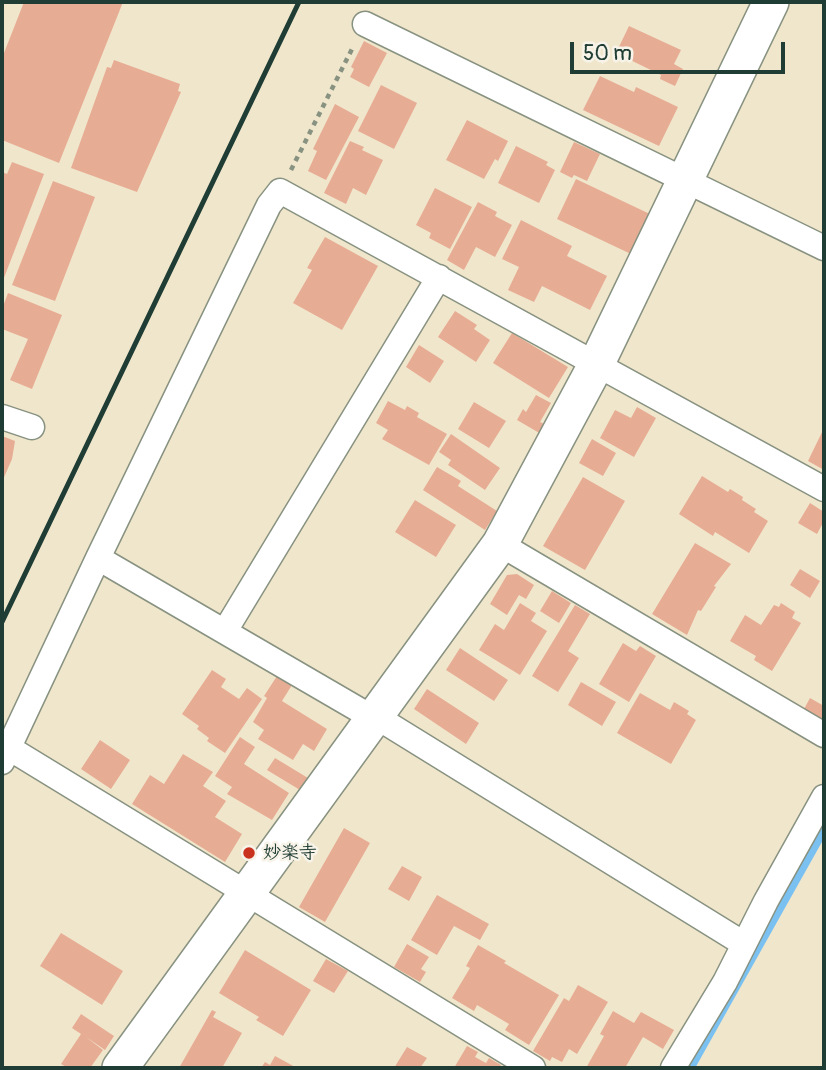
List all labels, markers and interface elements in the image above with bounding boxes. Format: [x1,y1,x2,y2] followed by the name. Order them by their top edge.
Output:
[574,28,789,72] scale bar
[583,40,632,67] text: 50 m
[263,842,317,864] place label: 妙楽寺
[241,845,257,861] marker: 妙楽寺

